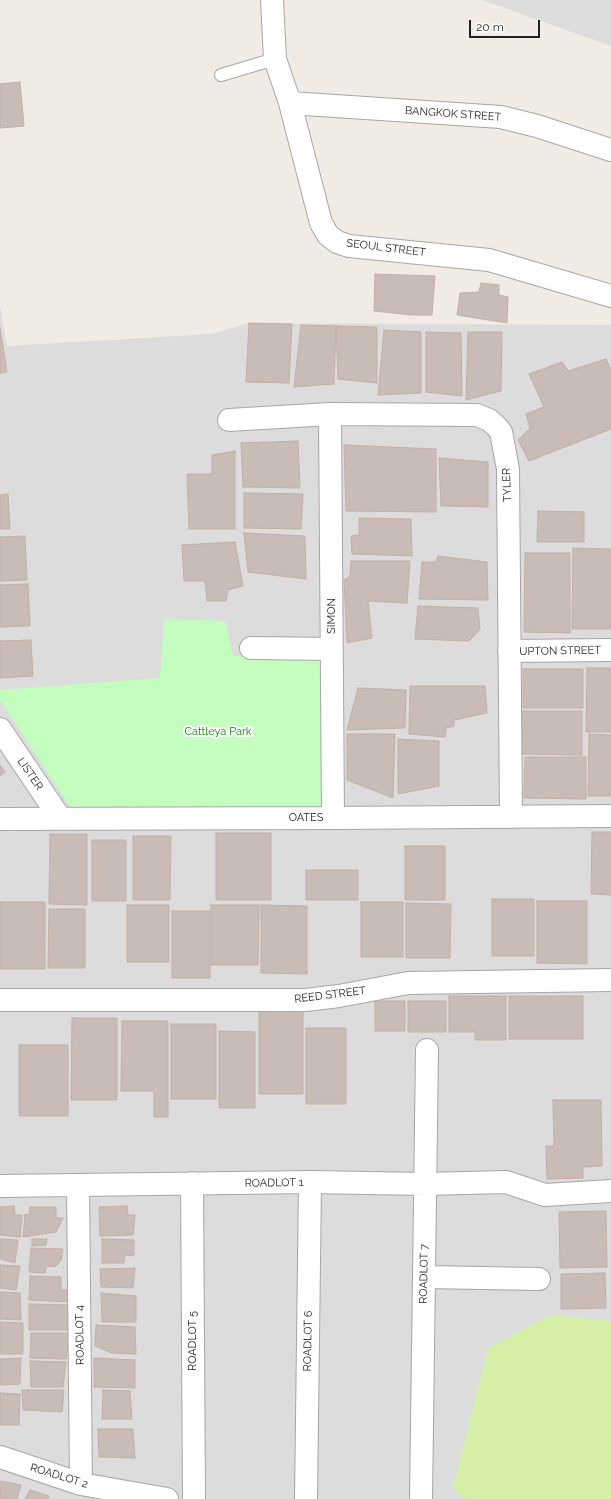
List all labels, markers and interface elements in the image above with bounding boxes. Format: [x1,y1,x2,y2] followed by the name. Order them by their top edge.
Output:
[471,12,542,38] scale bar
[476,20,504,34] text: 20 m
[404,104,502,124] street label: BANGKOK STREET
[346,237,426,259] street label: SEOUL STREET
[500,468,514,502] street label: TYLER
[325,598,339,634] street label: SIMON
[519,644,601,658] street label: UPTON STREET
[184,725,252,739] park label: Cattleya Park
[14,755,46,793] street label: LISTER
[289,811,323,825] street label: OATES
[294,984,366,1006] street label: REED STREET
[245,1176,303,1190] street label: ROADLOT 1
[417,1244,431,1304] street label: ROADLOT 7
[73,1305,87,1365] street label: ROADLOT 4
[186,1311,200,1371] street label: ROADLOT 5
[301,1311,315,1371] street label: ROADLOT 6
[28,1461,90,1491] street label: ROADLOT 2

